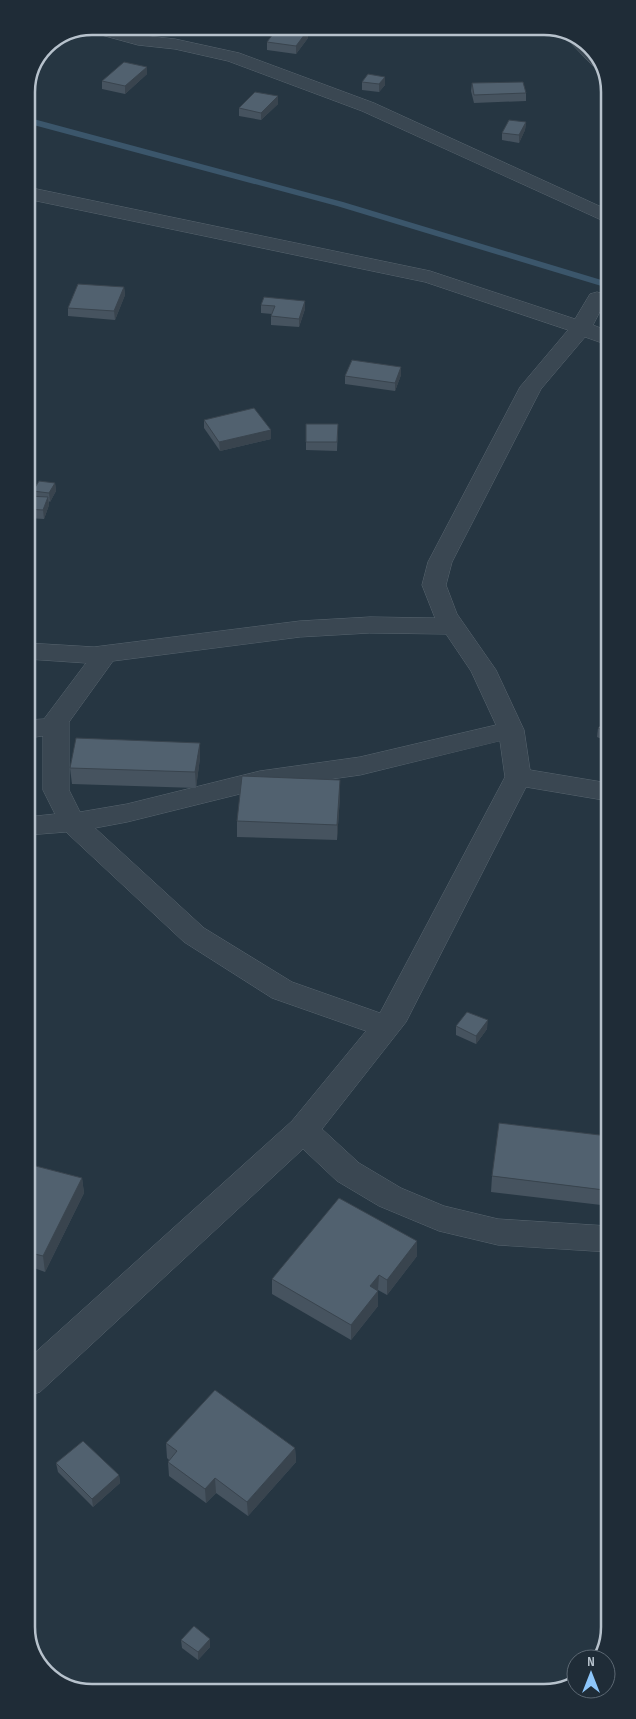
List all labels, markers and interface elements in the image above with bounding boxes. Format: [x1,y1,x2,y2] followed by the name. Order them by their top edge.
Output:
[566,1649,616,1699] north arrow
[587,1653,595,1670] text: N

